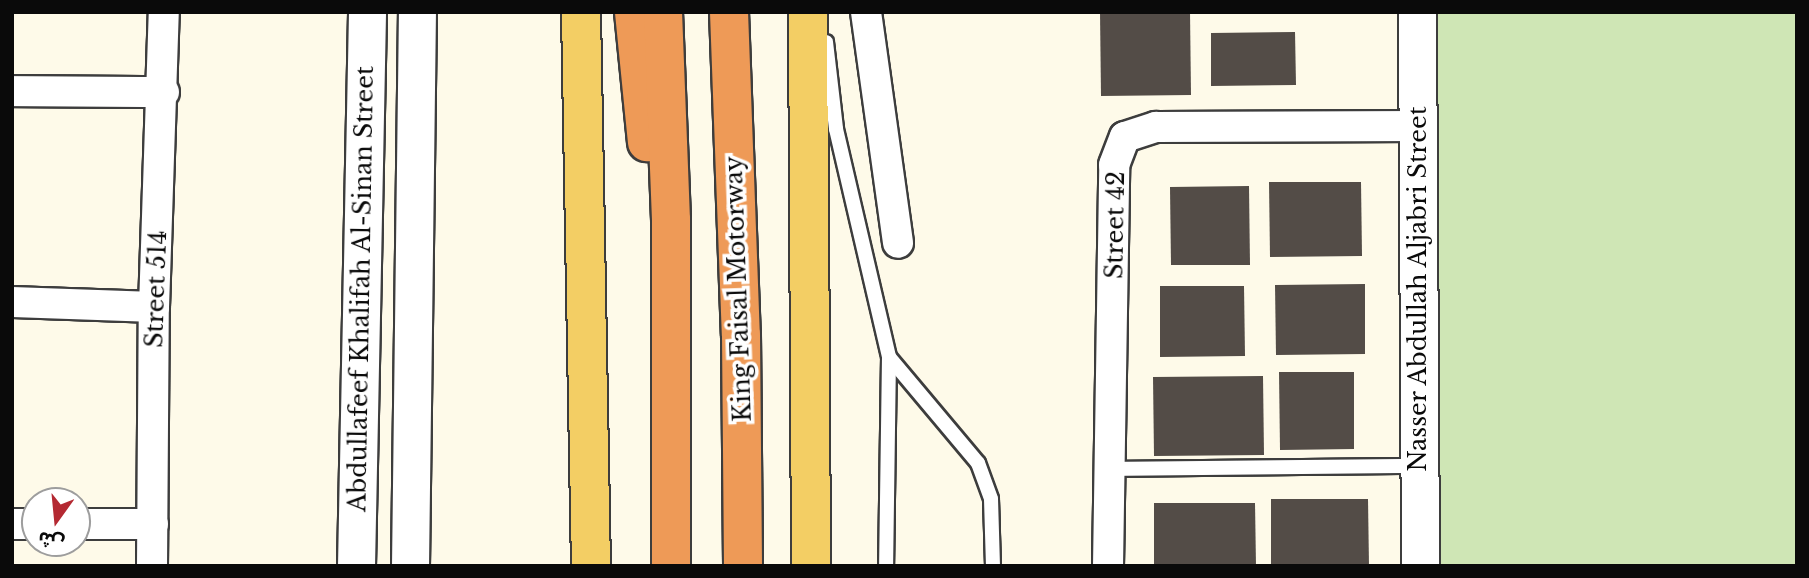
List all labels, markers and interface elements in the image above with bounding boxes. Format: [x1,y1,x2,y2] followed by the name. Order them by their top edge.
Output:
[343,65,379,513] street label: Abdullafeef Khalifah Al-Sinan Street
[1404,105,1432,473] street label: Nasser Abdullah Aljabri Street
[719,156,757,422] street label: King Faisal Motorway
[1100,171,1130,279] street label: Street 42
[140,230,172,348] street label: Street 514
[21,487,91,557] north arrow
[35,526,67,555] text: ش

